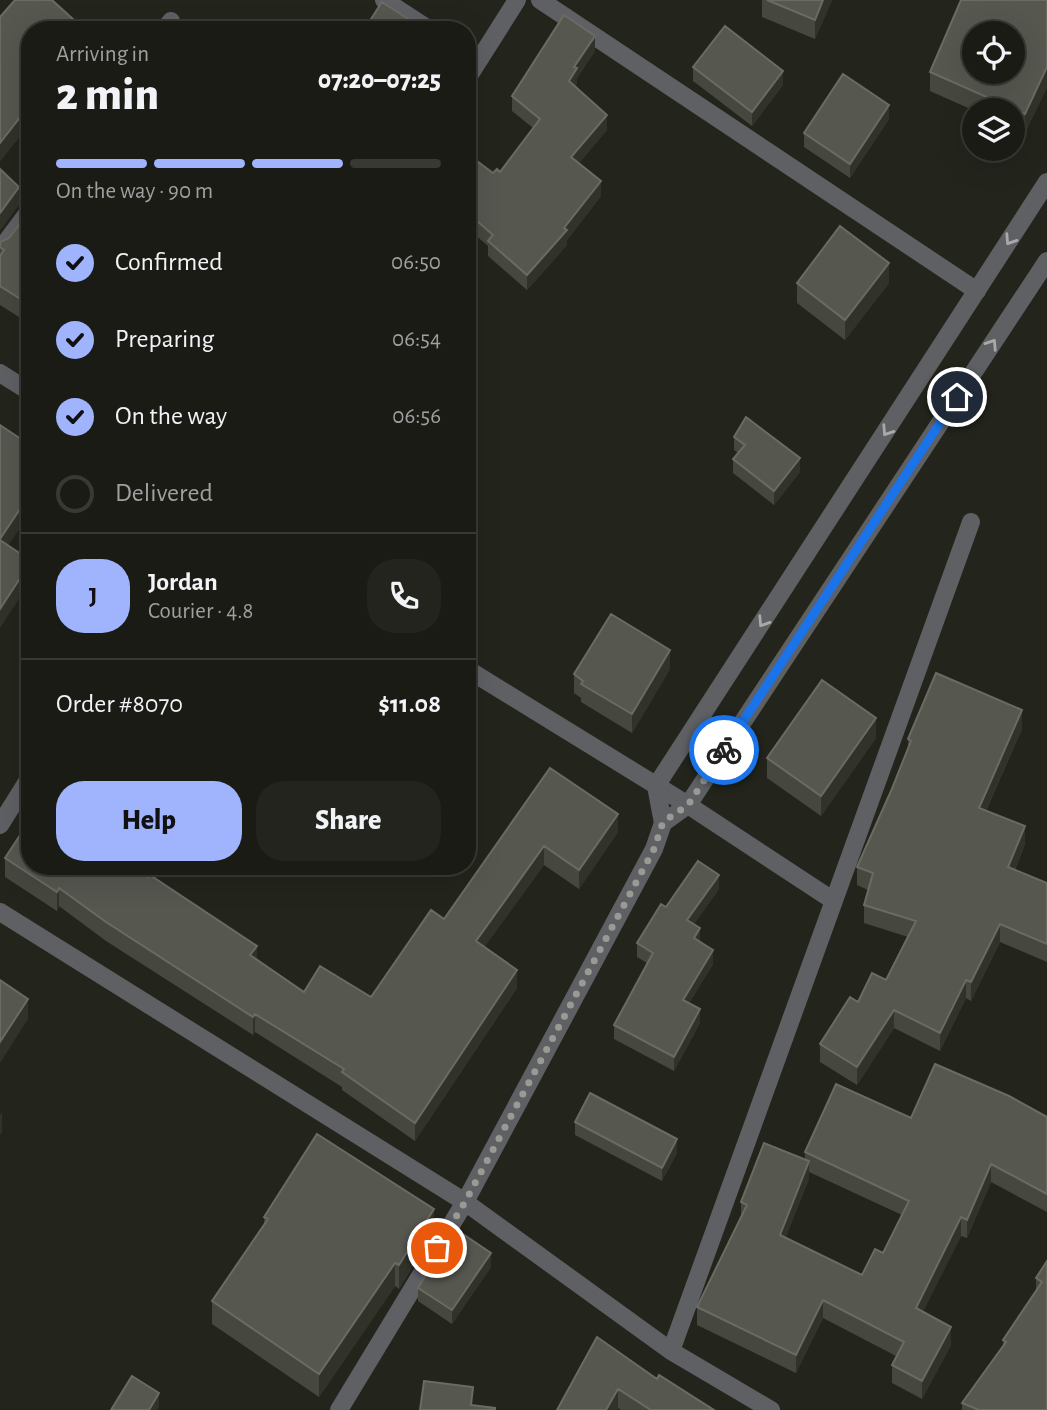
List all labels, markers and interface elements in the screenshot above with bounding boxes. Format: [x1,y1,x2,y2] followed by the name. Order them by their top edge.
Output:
[962,21,1025,161] map controls
[962,21,1025,84] button: locate
[56,43,149,66] text: Arriving in
[318,67,441,93] text: 07:20–07:25
[56,72,159,118] text: 2 min
[962,98,1025,161] button: layers
[56,180,213,203] text: On the way · 90 m
[1006,232,1019,245] one-way arrow
[56,244,94,282] icon: check
[115,249,223,275] text: Confirmed
[391,251,441,274] text: 06:50
[56,321,94,359] icon: check
[115,326,214,352] text: Preparing
[392,328,441,351] text: 06:54
[984,339,997,352] one-way arrow
[927,367,987,427] pin
[938,378,976,416] icon: home
[56,398,94,436] icon: check
[115,403,227,429] text: On the way
[392,405,441,428] text: 06:56
[882,423,895,436] one-way arrow
[115,480,213,506] text: Delivered
[367,559,441,633] button: phone
[148,569,218,595] text: Jordan
[89,583,97,609] text: J
[148,600,253,623] text: Courier · 4.8
[758,614,771,627] one-way arrow
[56,691,183,717] text: Order #8070
[378,691,441,717] text: $11.08
[689,715,759,785] courier
[705,731,743,769] icon: bike
[56,781,242,861] button: Help
[256,781,441,861] button: Share
[407,1218,467,1278] pin
[418,1229,456,1267] icon: bag

